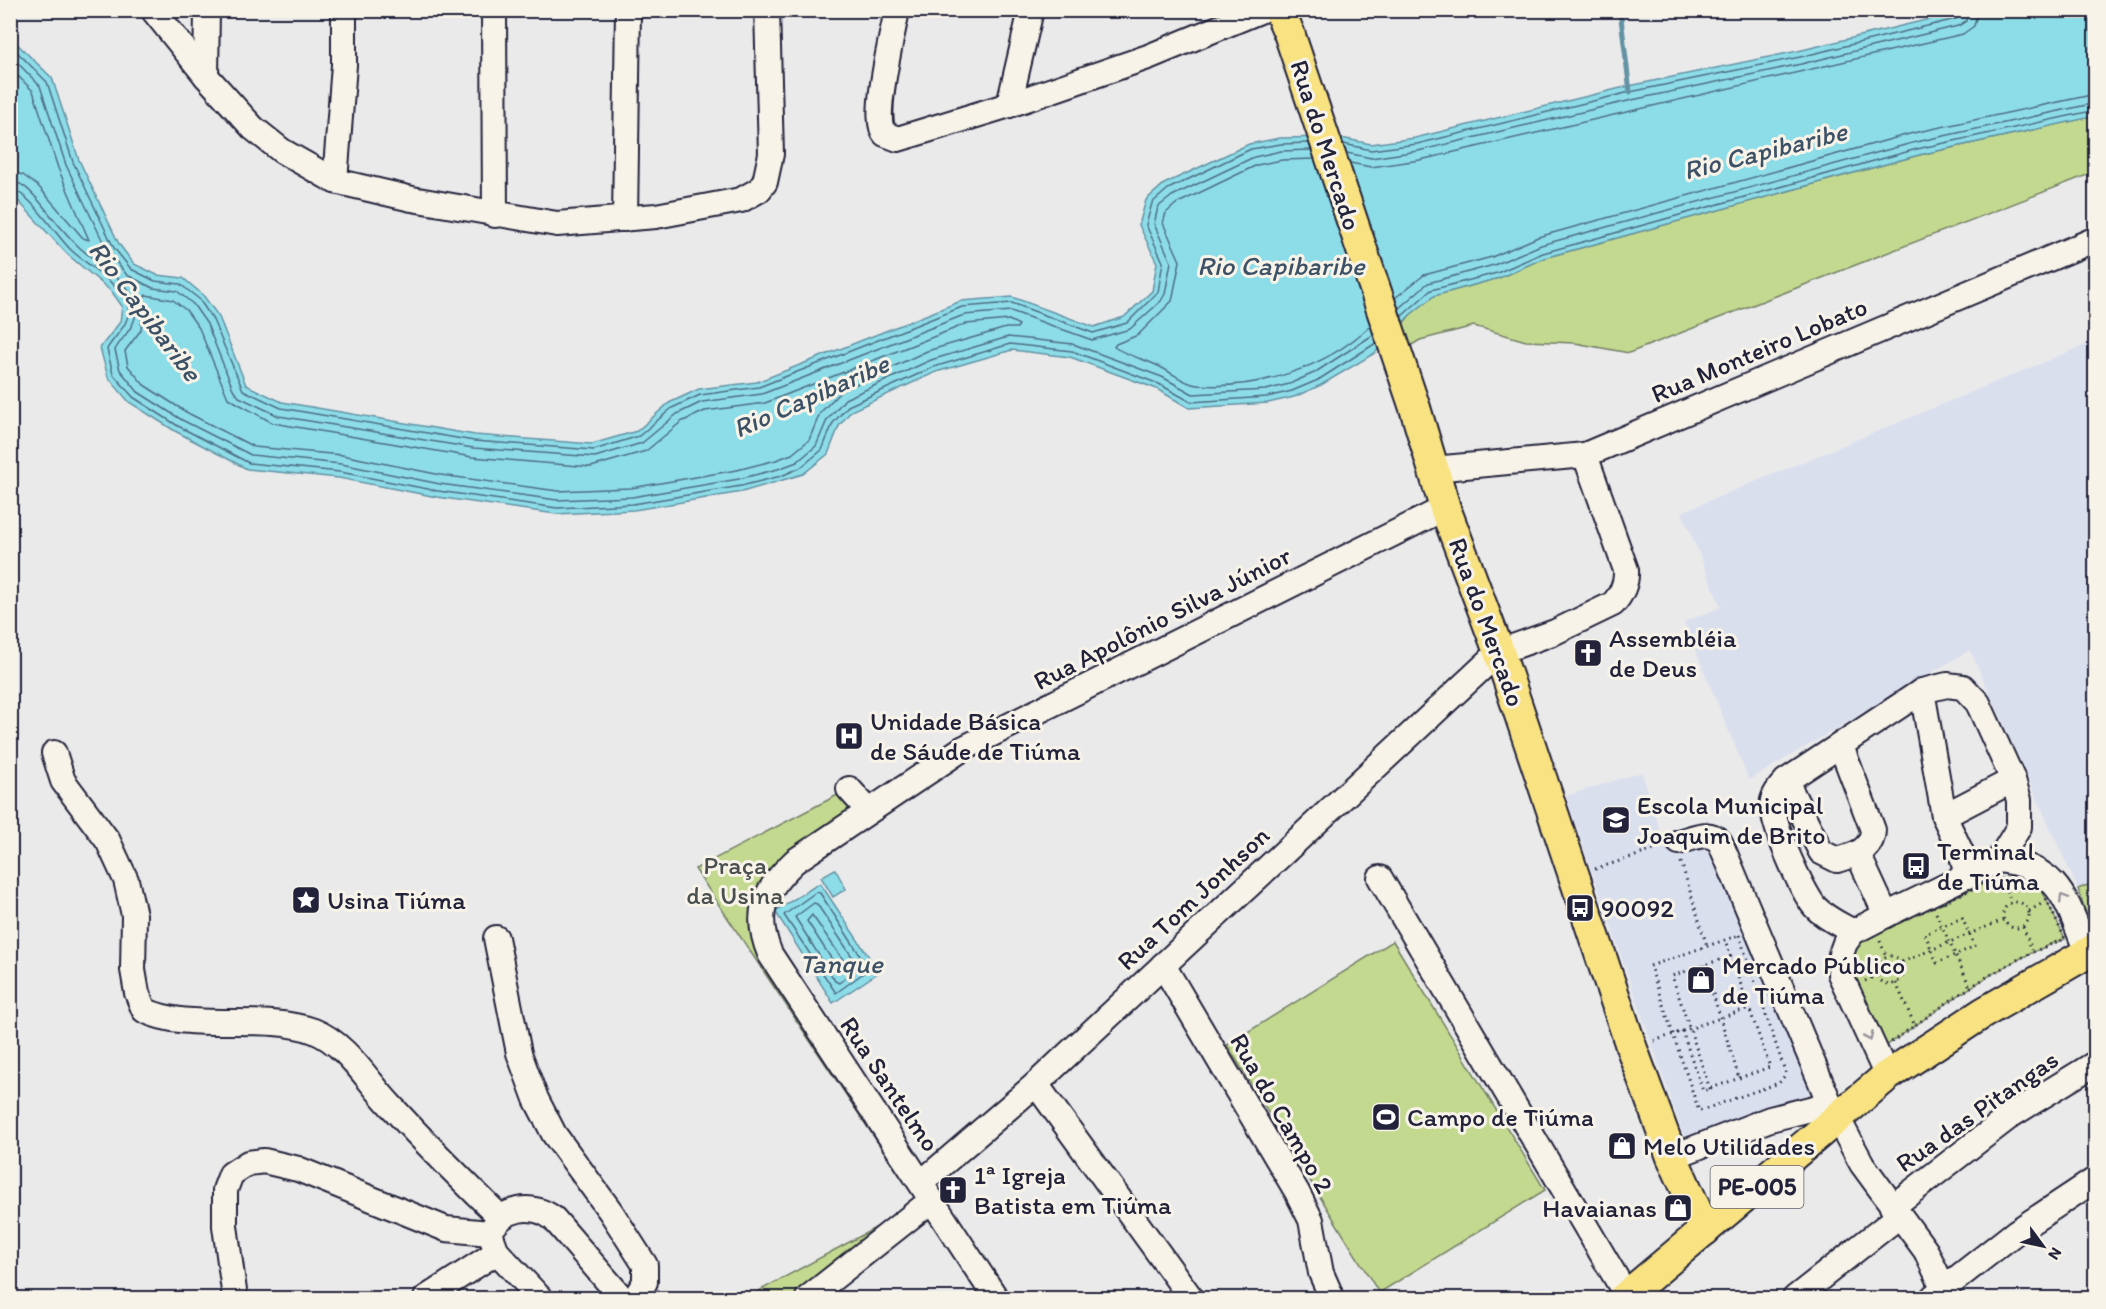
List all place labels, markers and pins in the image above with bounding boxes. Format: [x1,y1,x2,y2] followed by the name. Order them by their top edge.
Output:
[1609,622,1737,684] place label: Assembléia de Deus
[1572,637,1604,669] church icon: Assembléia de Deus
[870,705,1081,767] place label: Unidade Básica de Sáude de Tiúma
[833,720,865,752] hospital icon: Unidade Básica de Sáude de Tiúma
[1637,789,1826,851] place label: Escola Municipal Joaquim de Brito
[1600,804,1632,836] school or university icon: Escola Municipal Joaquim de Brito
[1937,835,2040,897] place label: Terminal de Tiúma
[1900,850,1932,882] bus stop icon: Terminal de Tiúma
[290,884,322,916] place icon: Usina Tiúma
[327,884,466,916] place label: Usina Tiúma
[1564,892,1596,924] bus stop icon: 90092
[1601,892,1674,924] place label: 90092
[1722,949,1905,1011] place label: Mercado Público de Tiúma
[1685,964,1717,996] shop icon: Mercado Público de Tiúma
[1370,1101,1402,1133] sports icon: Campo de Tiúma
[1407,1101,1594,1133] place label: Campo de Tiúma
[1606,1130,1638,1162] shop icon: Melo Utilidades
[1643,1130,1815,1162] place label: Melo Utilidades
[974,1159,1172,1221] place label: 1ª Igreja Batista em Tiúma
[937,1174,969,1206] church icon: 1ª Igreja Batista em Tiúma
[1542,1192,1657,1224] place label: Havaianas
[1662,1192,1694,1224] shop icon: Havaianas

